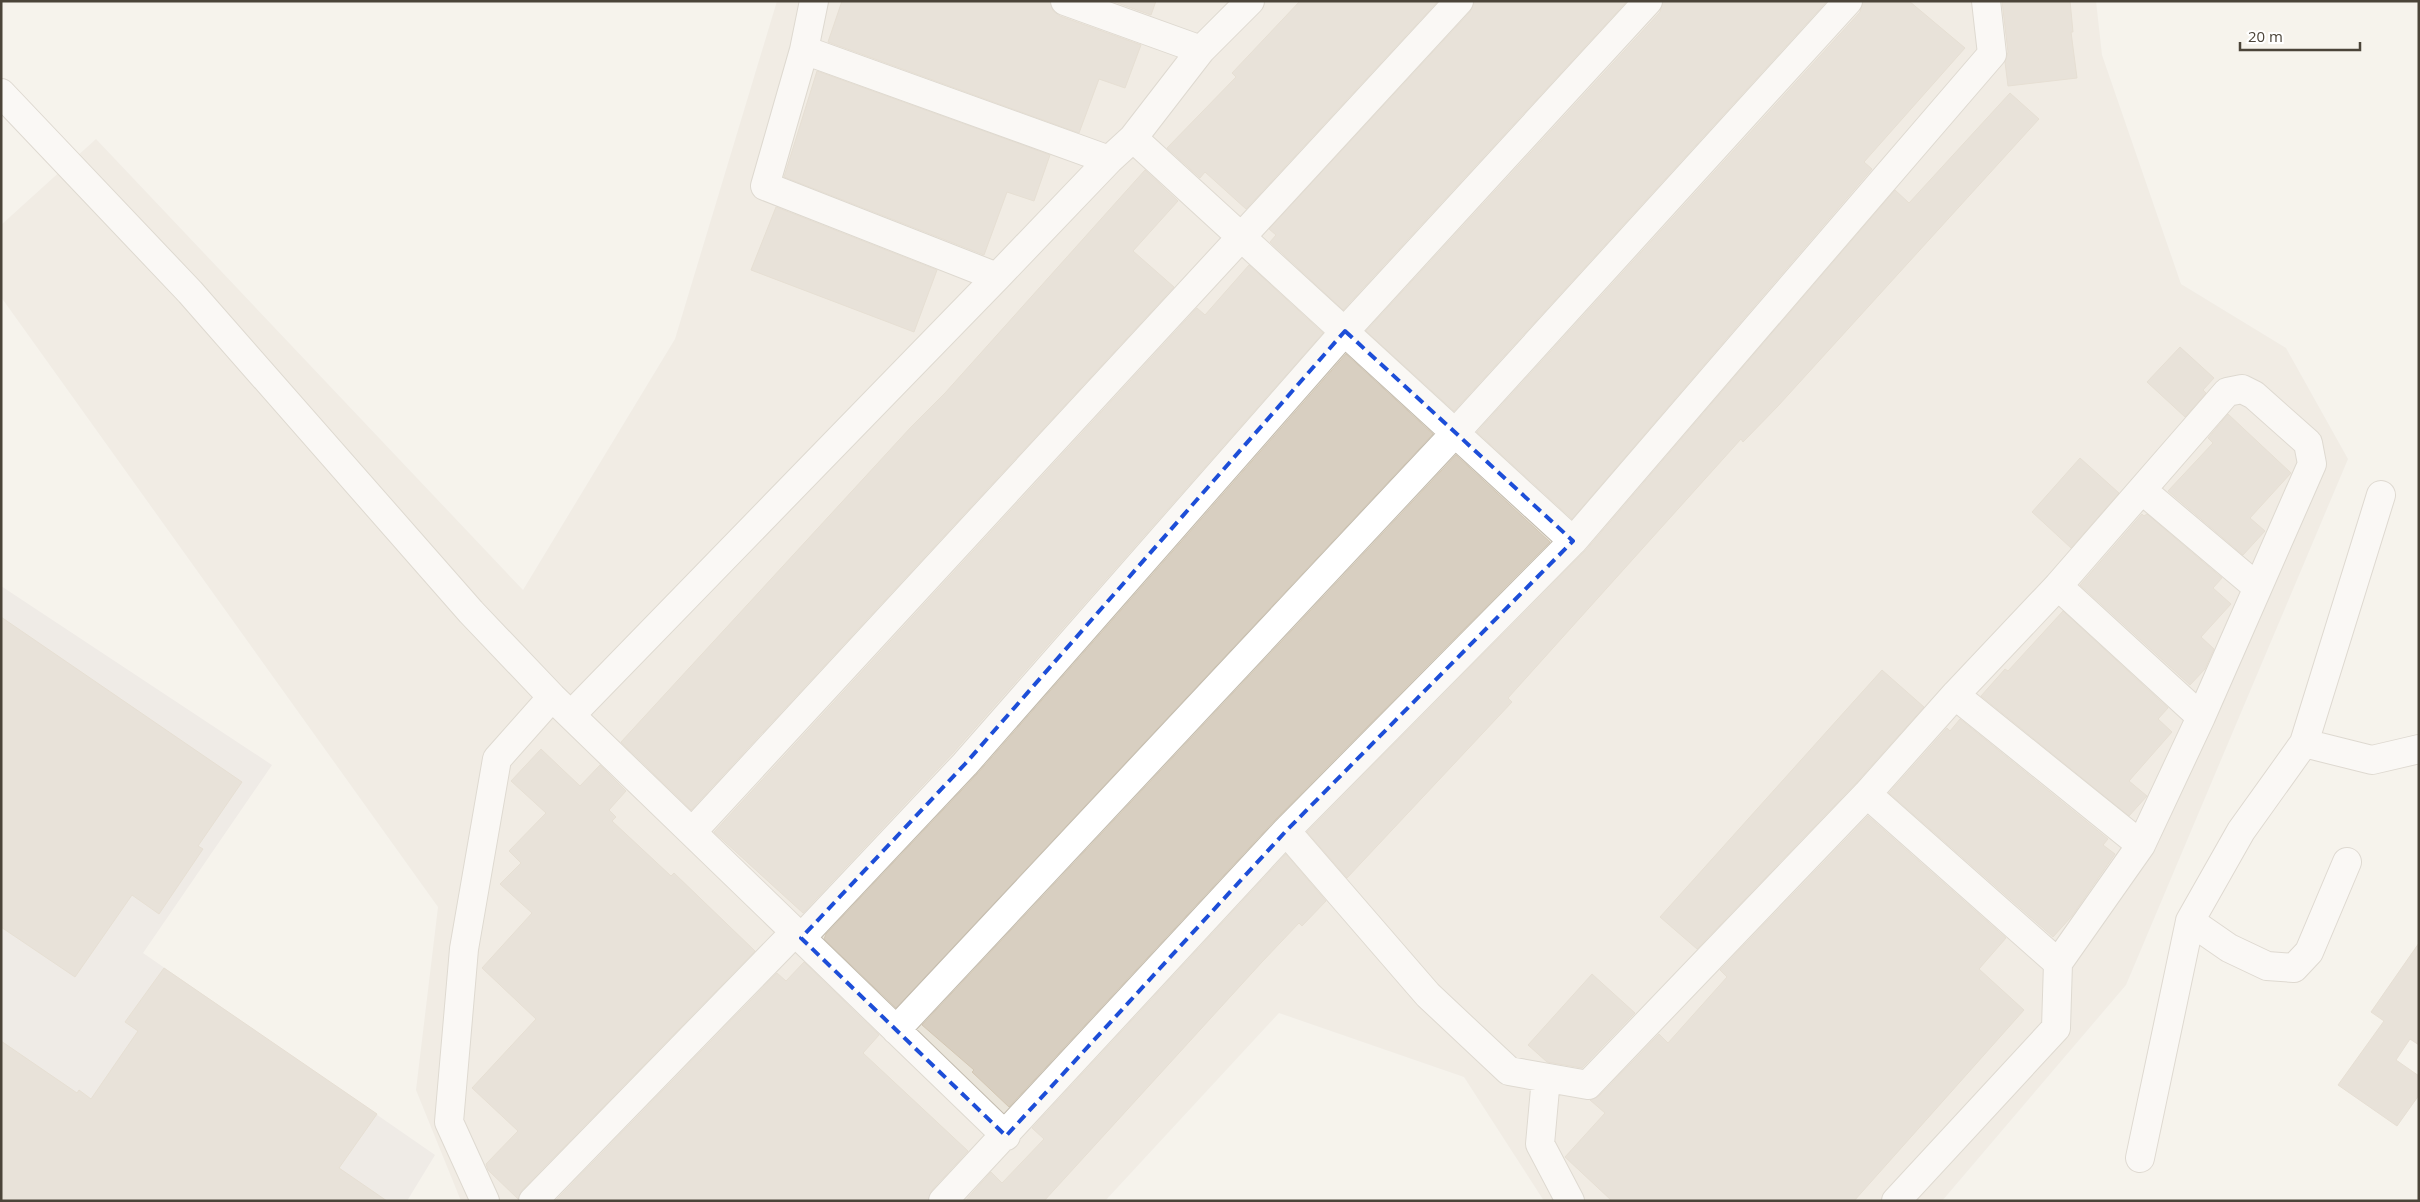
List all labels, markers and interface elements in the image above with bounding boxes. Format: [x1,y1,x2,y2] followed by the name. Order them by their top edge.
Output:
[2240,20,2360,52] scale bar
[2248,26,2283,46] text: 20 m

